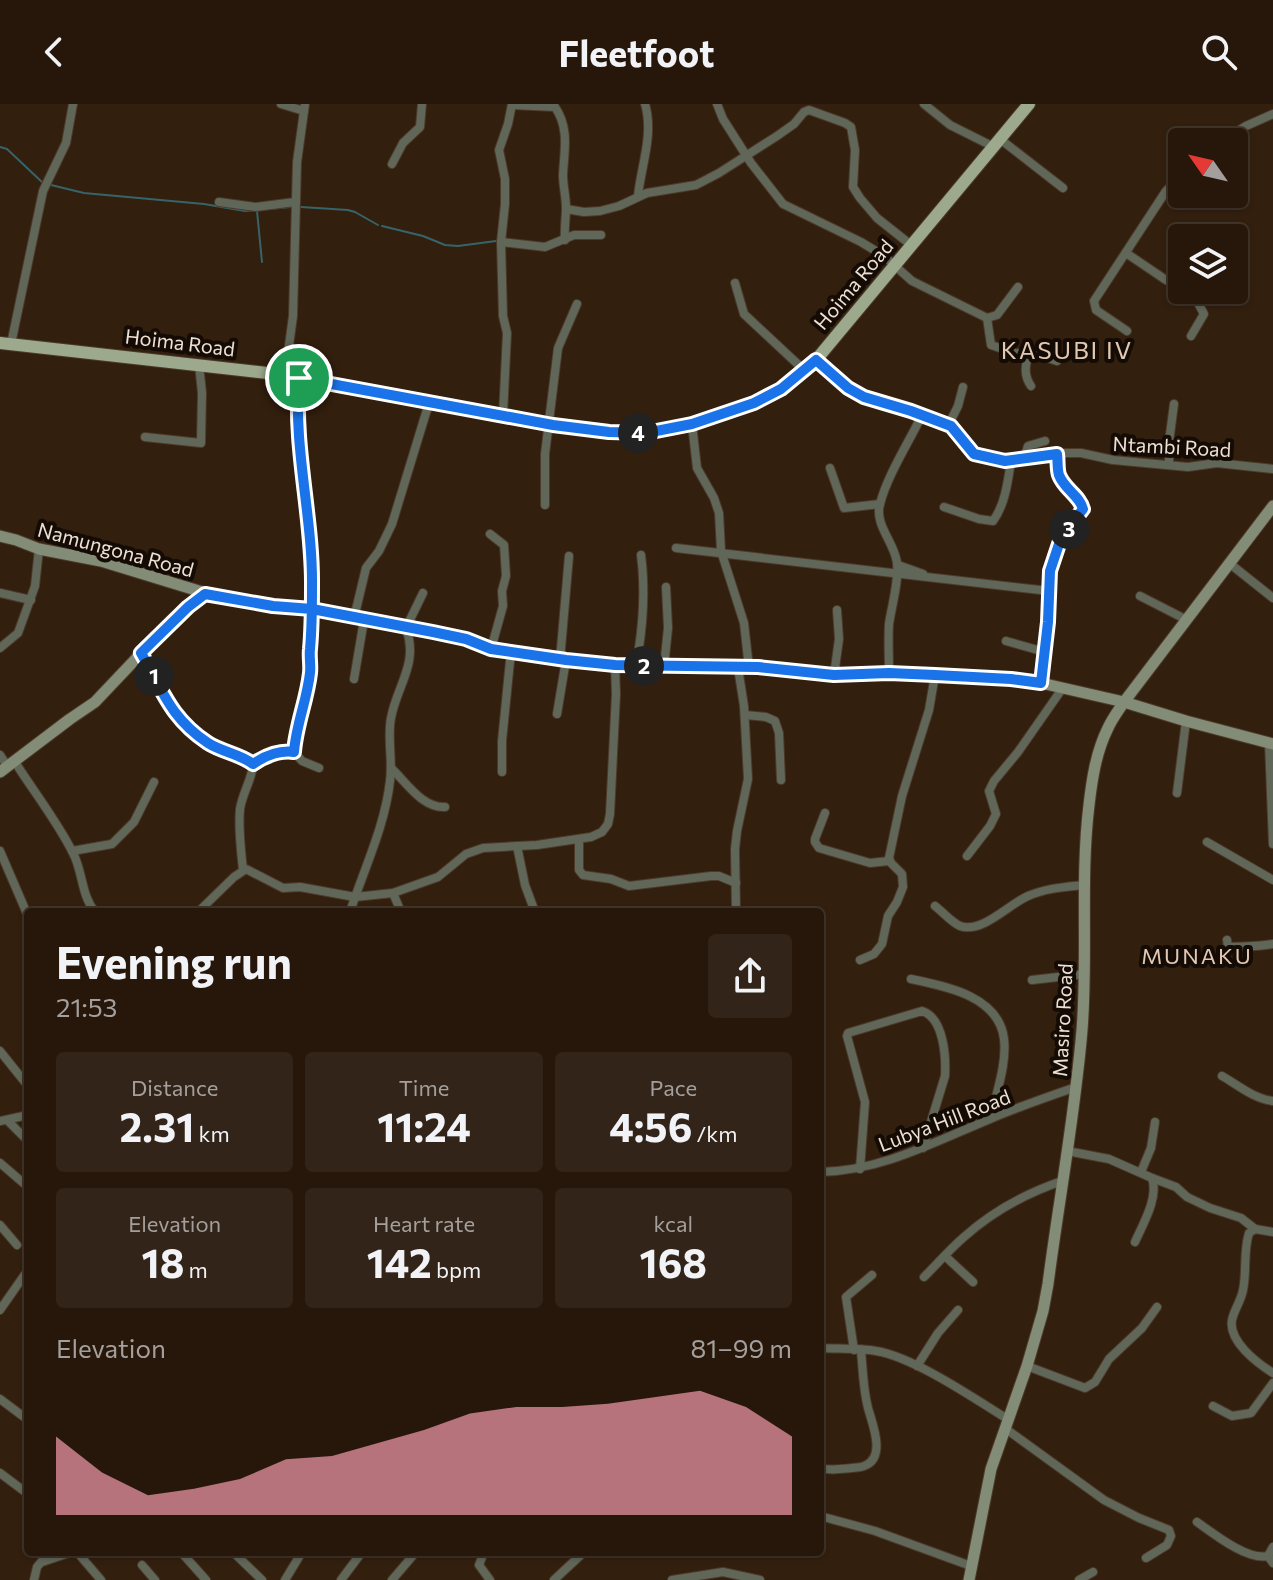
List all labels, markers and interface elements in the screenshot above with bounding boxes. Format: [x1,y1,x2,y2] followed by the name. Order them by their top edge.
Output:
[32,30,76,74] icon: back
[559,30,714,74] text: Fleetfoot
[1197,30,1241,74] icon: search
[1168,128,1248,208] north arrow
[1168,128,1248,304] map controls
[1168,224,1248,304] button: layers
[808,234,898,334] street label: Hoima Road
[124,323,236,361] street label: Hoima Road
[1001,335,1133,364] district label: KASUBI IV
[265,344,333,412] pin
[277,356,321,400] icon: arrive
[618,413,658,453] pin: 4
[631,419,645,446] text: 4
[1112,431,1232,461] street label: Ntambi Road
[1049,509,1089,549] pin: 3
[1063,515,1075,542] text: 3
[35,517,197,581] street label: Namungona Road
[624,646,664,686] pin: 2
[638,652,650,679] text: 2
[134,656,174,696] pin: 1
[149,662,159,689] text: 1
[56,934,292,988] text: Evening run
[708,934,792,1018] button: share
[1141,942,1253,969] district label: MUNAKU
[1047,963,1077,1077] street label: Masiro Road
[56,991,117,1022] text: 21:53
[131,1074,218,1101] text: Distance
[399,1074,449,1101] text: Time
[649,1074,697,1101] text: Pace
[875,1084,1013,1156] street label: Lubya Hill Road
[120,1101,194,1150] text: 2.31
[377,1101,471,1150] text: 11:24
[609,1101,692,1150] text: 4:56
[194,1120,230,1147] text: km
[692,1120,737,1147] text: /km
[128,1210,221,1237] text: Elevation
[373,1210,475,1237] text: Heart rate
[654,1210,693,1237] text: kcal
[142,1237,184,1286] text: 18
[367,1237,432,1286] text: 142
[640,1237,707,1286] text: 168
[184,1256,208,1283] text: m
[432,1256,481,1283] text: bpm
[56,1332,166,1363] text: Elevation
[691,1332,792,1363] text: 81–99 m

